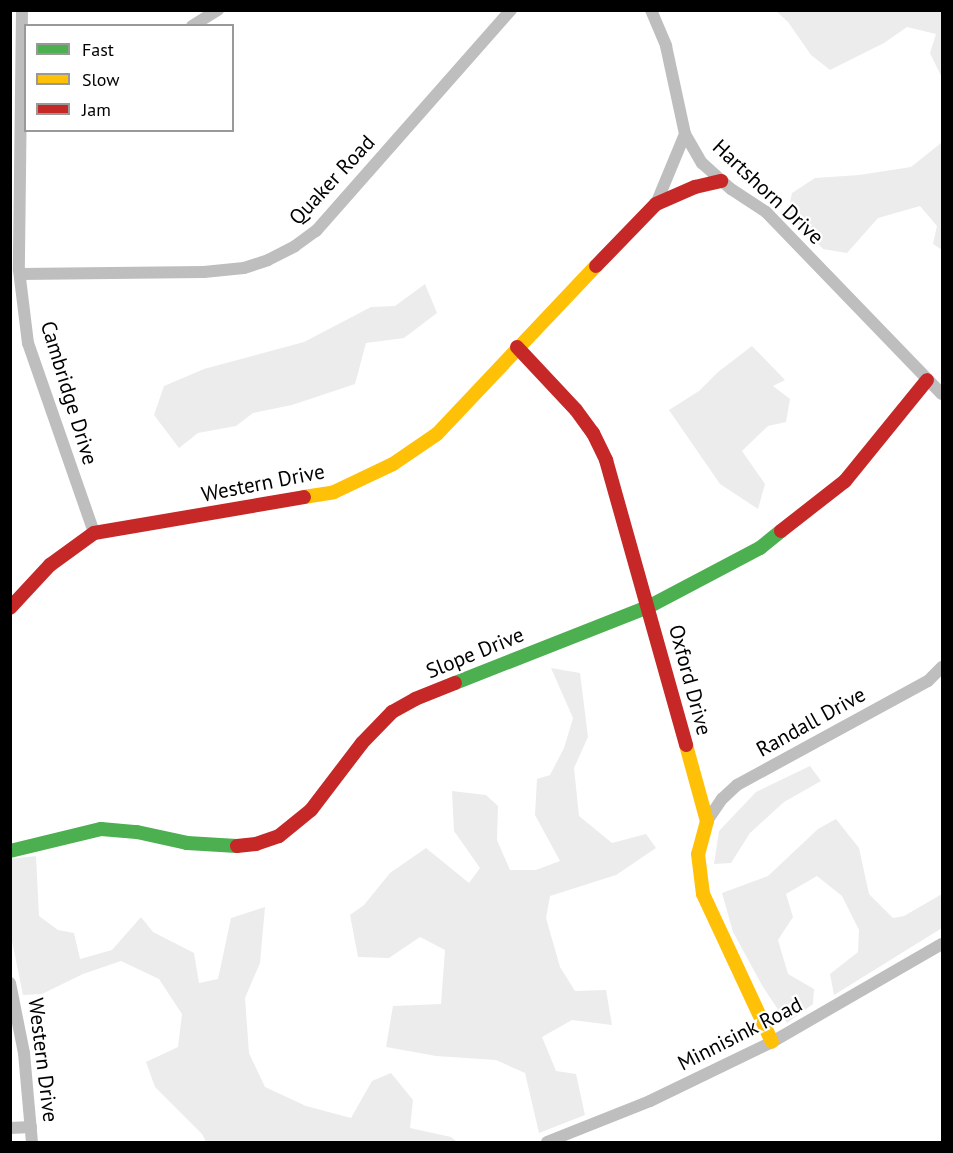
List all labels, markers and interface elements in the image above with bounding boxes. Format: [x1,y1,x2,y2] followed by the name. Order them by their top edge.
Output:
[24,24,234,132] legend
[82,38,114,61] text: Fast
[82,68,120,91] text: Slow
[82,98,111,121] text: Jam
[284,130,380,230] street label: Quaker Road
[707,134,829,250] street label: Hartshorn Drive
[35,318,103,468] street label: Cambridge Drive
[199,459,327,507] street label: Western Drive
[422,622,528,684] street label: Slope Drive
[663,622,717,738] street label: Oxford Drive
[752,682,870,762] street label: Randall Drive
[673,992,807,1076] street label: Minnisink Road
[23,996,63,1124] street label: Western Drive

